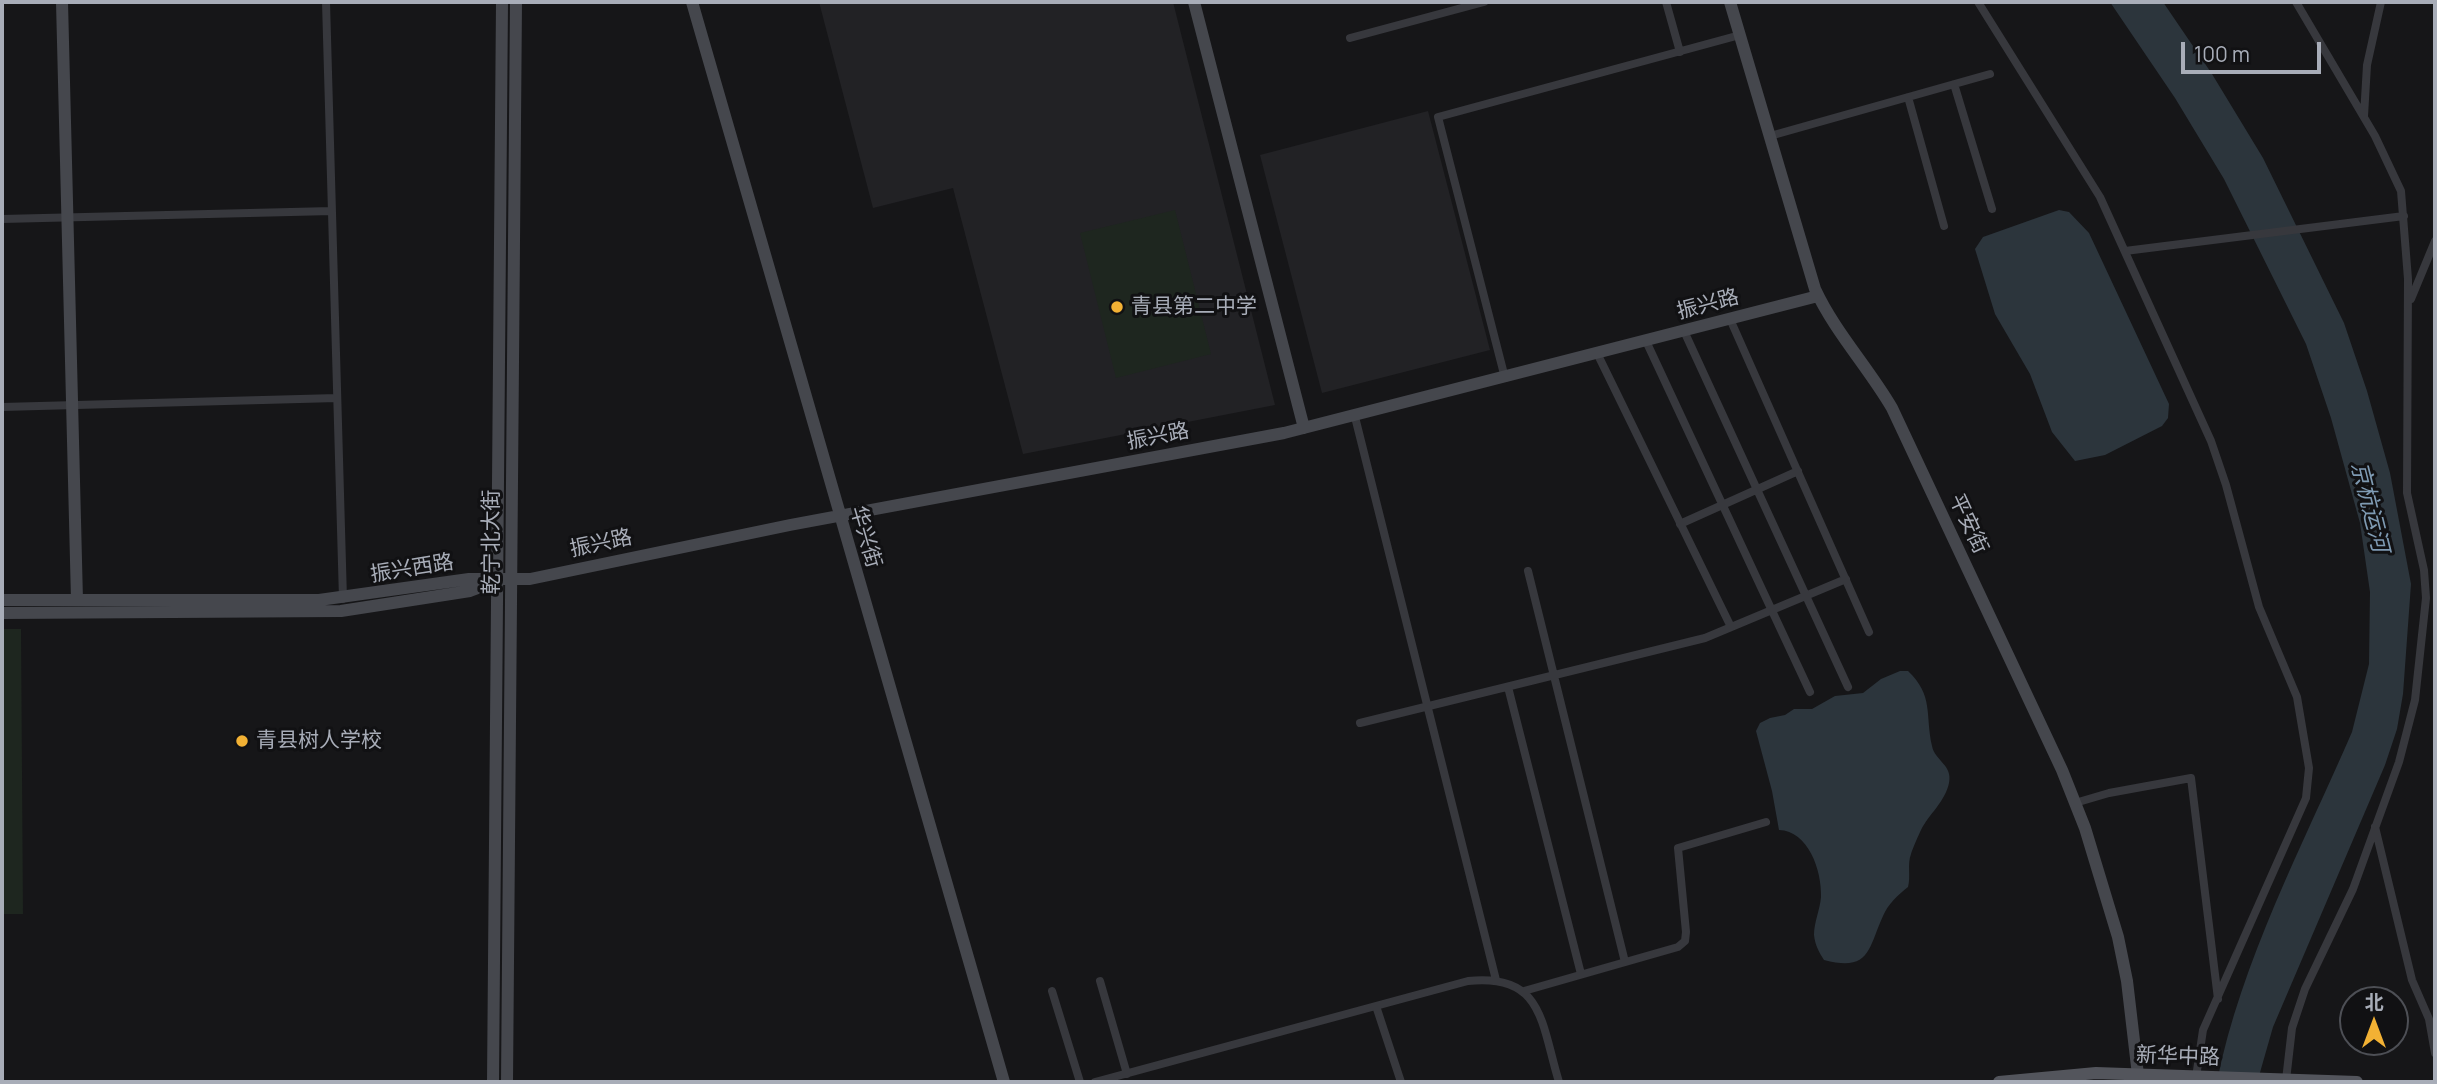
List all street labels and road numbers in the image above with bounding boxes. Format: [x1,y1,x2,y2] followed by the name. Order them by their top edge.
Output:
[1674,285,1742,325] street label: 振兴路
[1125,419,1191,455] street label: 振兴路
[479,490,505,594] street label: 乾宁北大街
[1943,490,1993,558] street label: 平安街
[844,503,886,571] street label: 华兴街
[568,525,634,563] street label: 振兴路
[369,550,455,588] street label: 振兴西路
[2136,1043,2220,1071] street label: 新华中路

